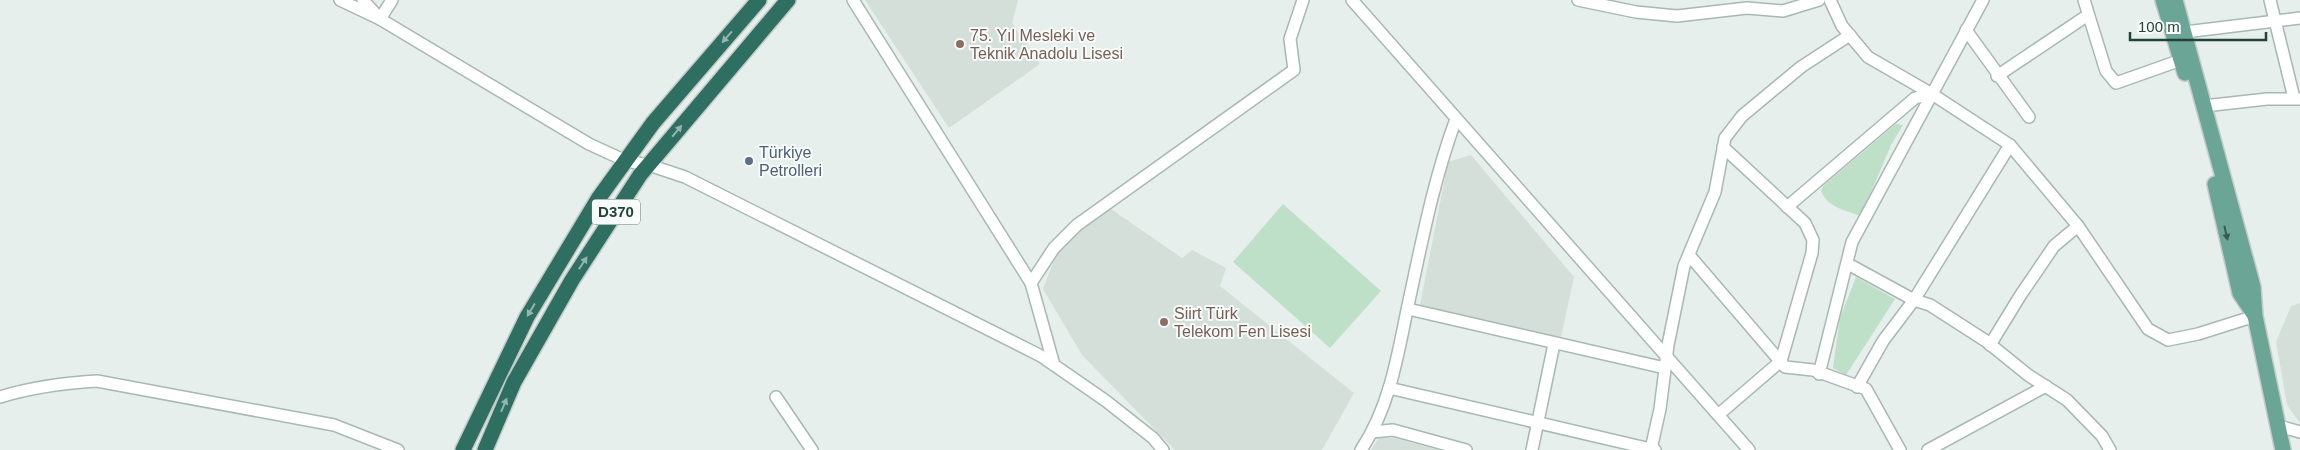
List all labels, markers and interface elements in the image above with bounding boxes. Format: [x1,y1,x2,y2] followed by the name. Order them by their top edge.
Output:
[2130,10,2266,42] scale bar
[2138,18,2180,35] text: 100 m
[970,27,1123,62] place label: 75. Yıl Mesleki ve Teknik Anadolu Lisesi
[722,30,733,43] one-way arrow
[954,38,966,50] marker: 75. Yıl Mesleki ve Teknik Anadolu Lisesi
[672,125,683,138] one-way arrow
[759,144,822,179] place label: Türkiye Petrolleri
[743,155,755,167] marker: Türkiye Petrolleri
[592,200,640,224] road number: D370
[2222,225,2230,240] one-way arrow
[578,257,588,270] one-way arrow
[527,304,536,317] one-way arrow
[1174,305,1311,340] place label: Siirt Türk Telekom Fen Lisesi
[1158,316,1170,328] marker: Siirt Türk Telekom Fen Lisesi
[500,397,508,412] one-way arrow

